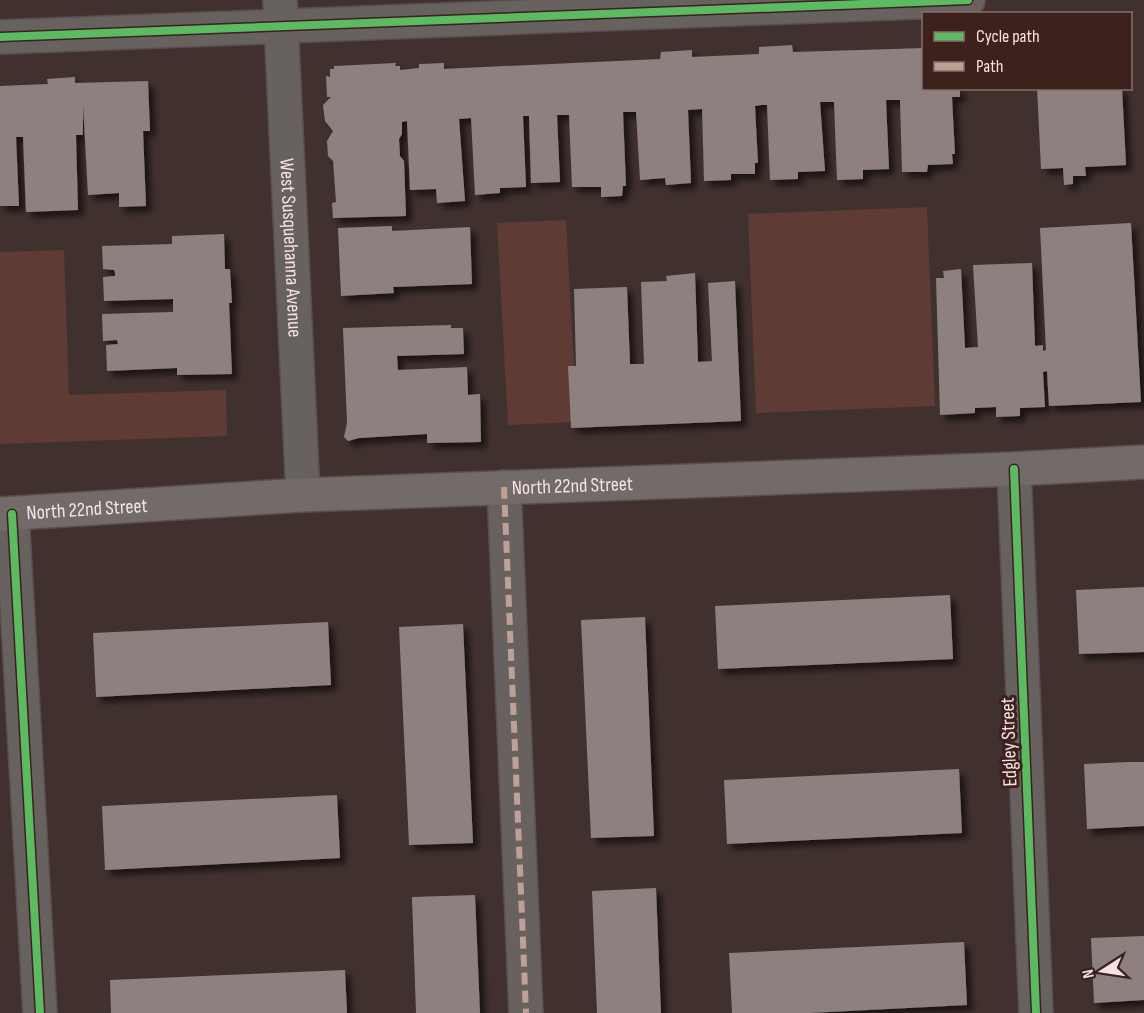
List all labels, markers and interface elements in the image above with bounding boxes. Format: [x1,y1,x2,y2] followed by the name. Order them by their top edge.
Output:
[922,12,1132,90] legend
[976,26,1040,47] text: Cycle path
[976,56,1004,77] text: Path
[274,158,307,338] street label: West Susquehanna Avenue
[511,472,633,500] street label: North 22nd Street
[26,494,148,525] street label: North 22nd Street
[995,697,1023,787] street label: Edgley Street
[1072,941,1132,1001] north arrow
[1079,968,1099,980] text: N

